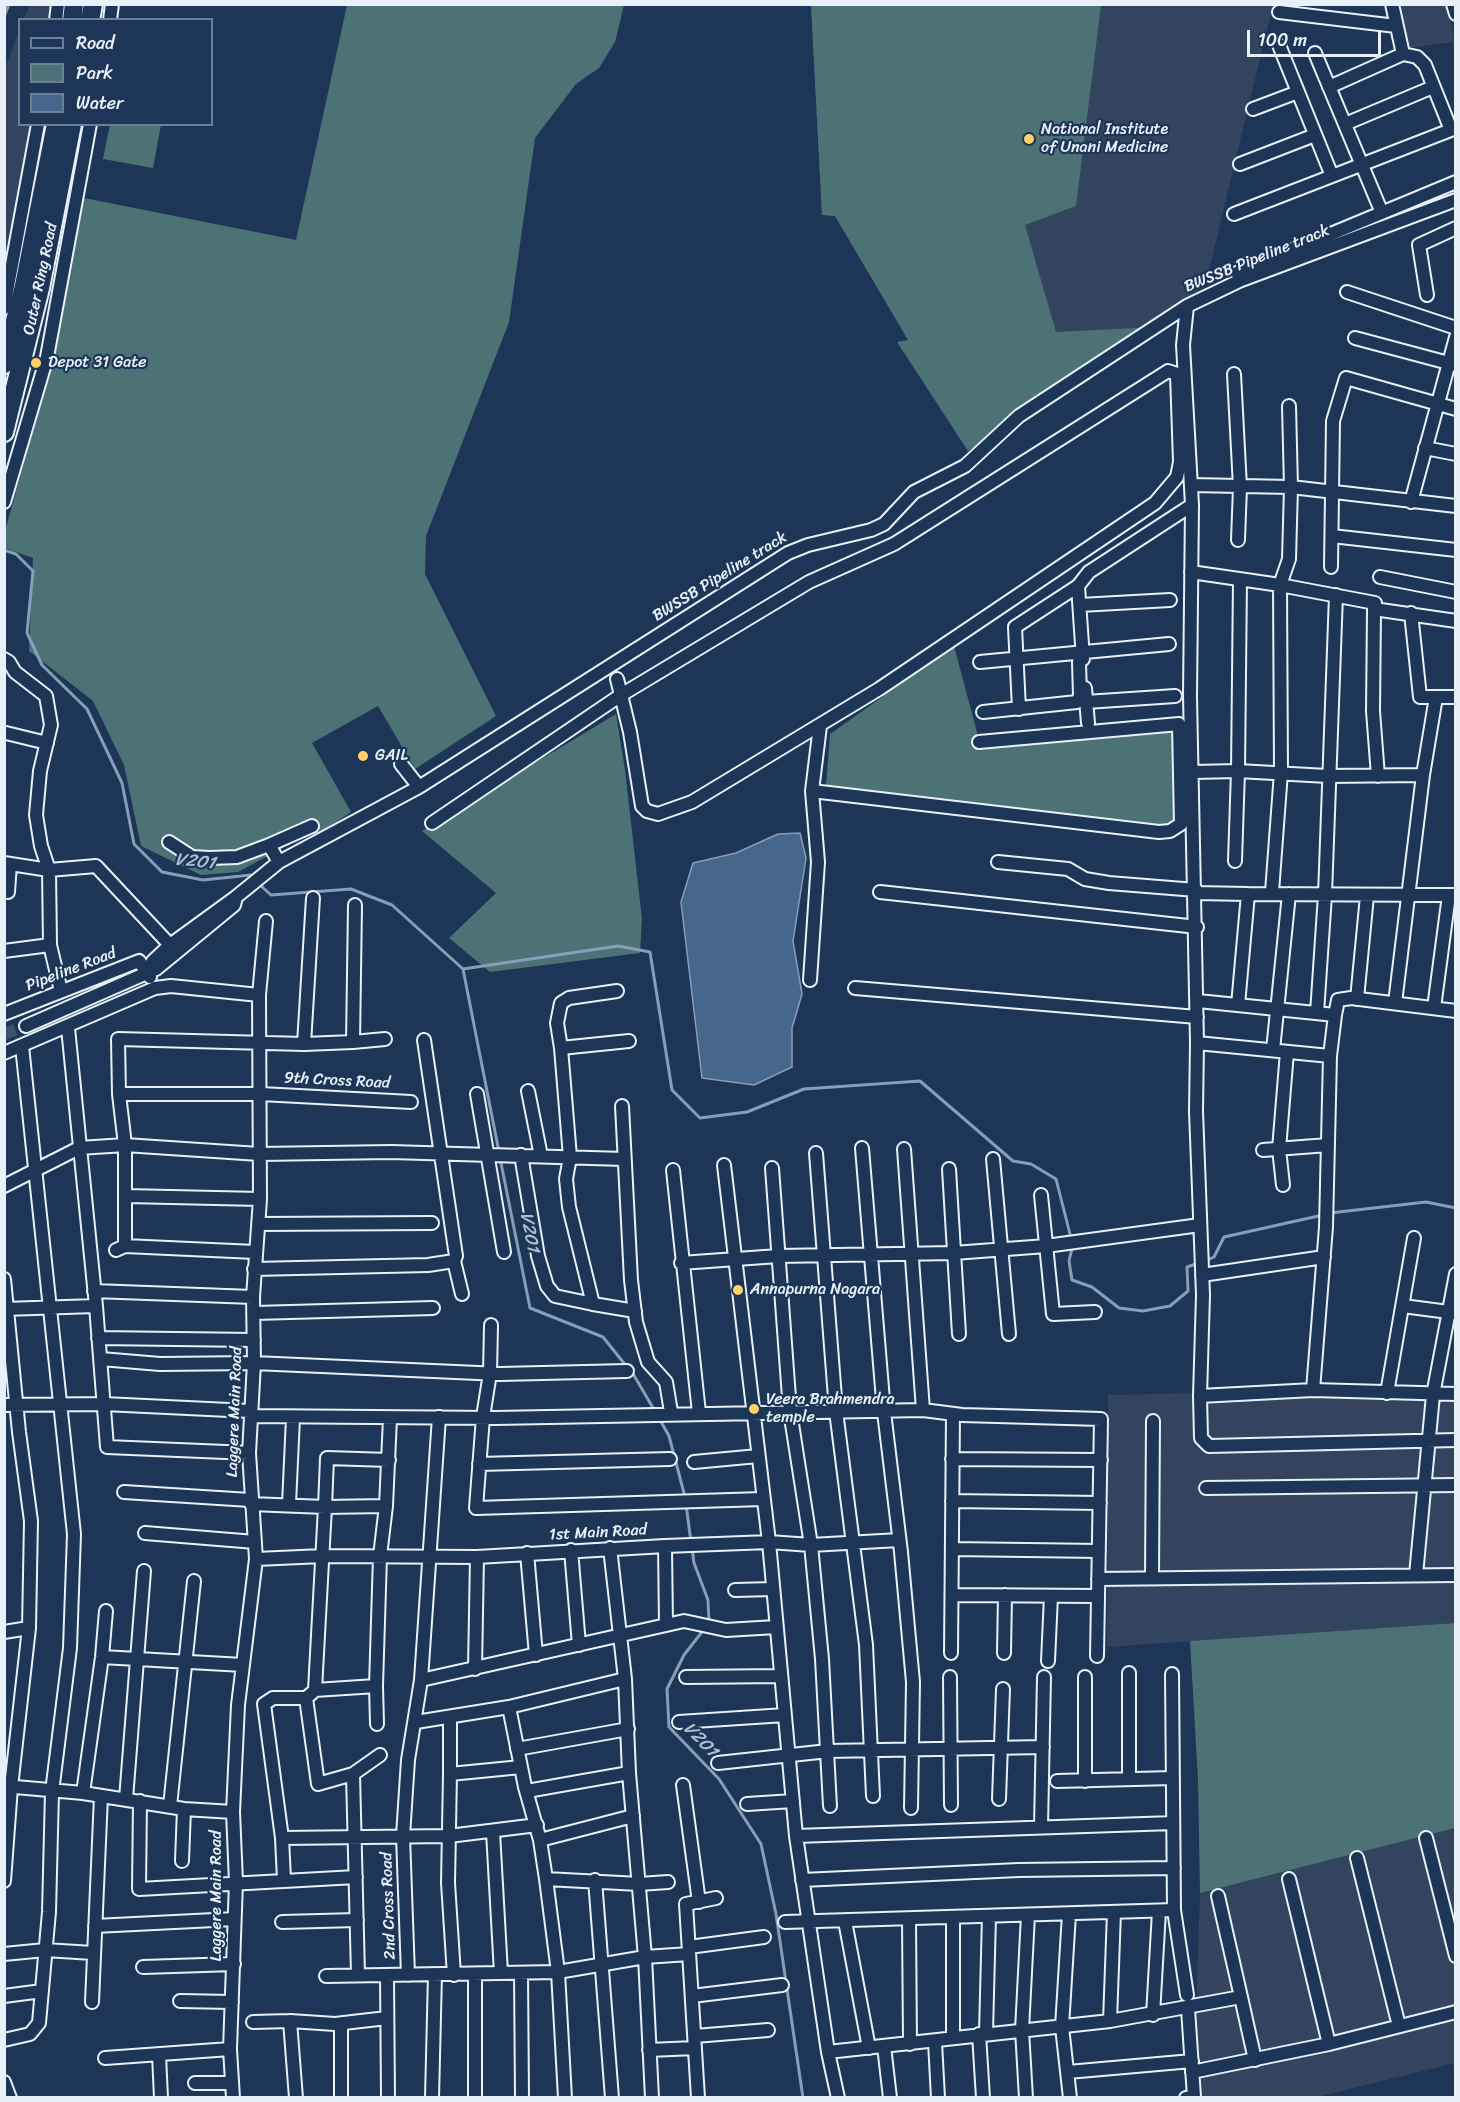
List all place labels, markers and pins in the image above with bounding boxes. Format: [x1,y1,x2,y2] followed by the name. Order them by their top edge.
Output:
[1041,120,1168,158] place label: National Institute of Unani Medicine
[1022,132,1036,146] marker: National Institute of Unani Medicine
[48,353,147,373] place label: Depot 31 Gate
[29,356,43,370] marker: Depot 31 Gate
[375,746,408,766] place label: GAIL
[356,749,370,763] marker: GAIL
[750,1280,880,1300] place label: Annapurna Nagara
[731,1283,745,1297] marker: Annapurna Nagara
[766,1390,895,1428] place label: Veera Brahmendra temple
[747,1402,761,1416] marker: Veera Brahmendra temple

